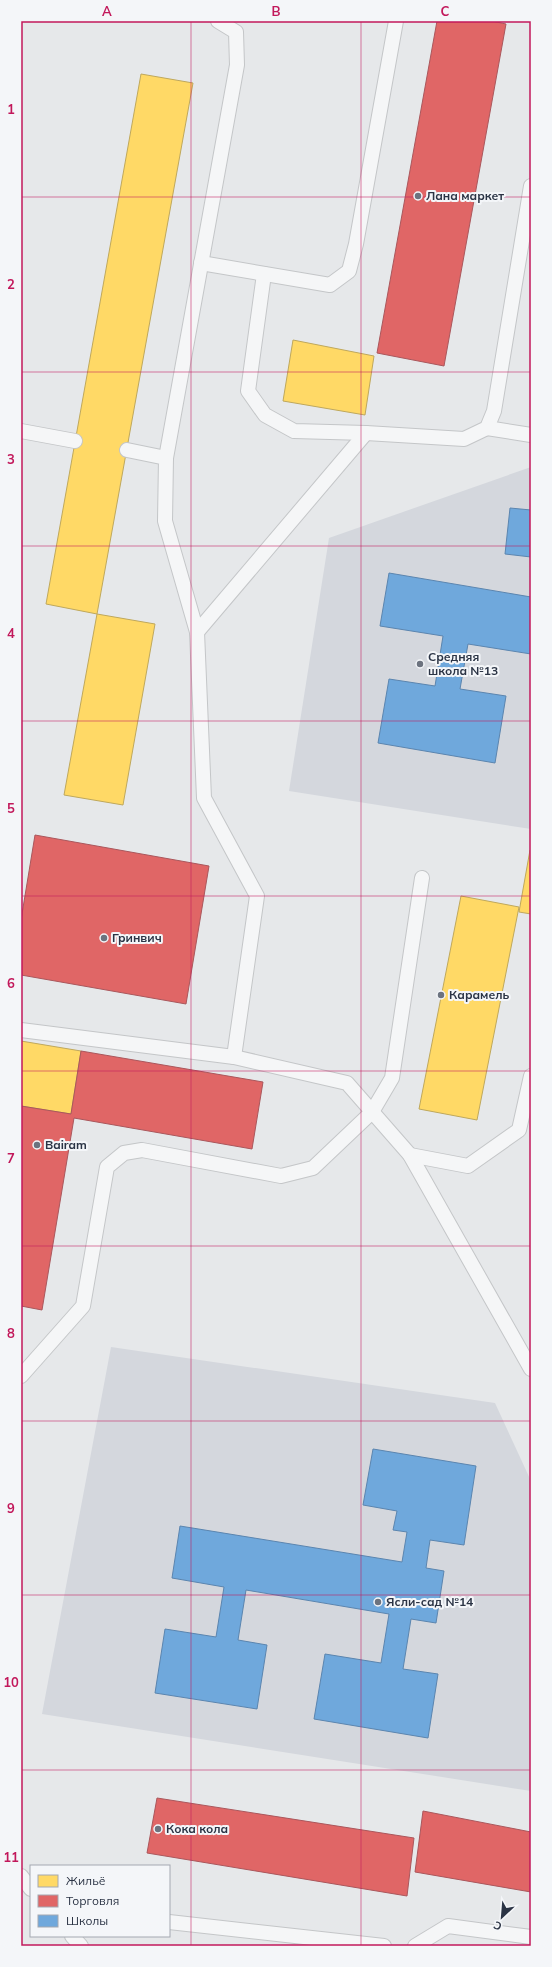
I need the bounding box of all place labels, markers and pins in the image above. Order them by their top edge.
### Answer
place label: Лана маркет [426,188,504,203]
marker: Лана маркет [413,191,423,201]
place label: Средняя школа №13 [428,649,498,678]
marker: Средняя школа №13 [415,659,425,669]
place label: Гринвич [112,930,162,945]
marker: Гринвич [99,933,109,943]
place label: Карамель [449,987,510,1002]
marker: Карамель [436,990,446,1000]
place label: Bairam [45,1137,87,1152]
marker: Bairam [32,1140,42,1150]
place label: Ясли-сад №14 [386,1594,473,1609]
marker: Ясли-сад №14 [373,1597,383,1607]
place label: Кока кола [166,1821,228,1836]
marker: Кока кола [153,1824,163,1834]

